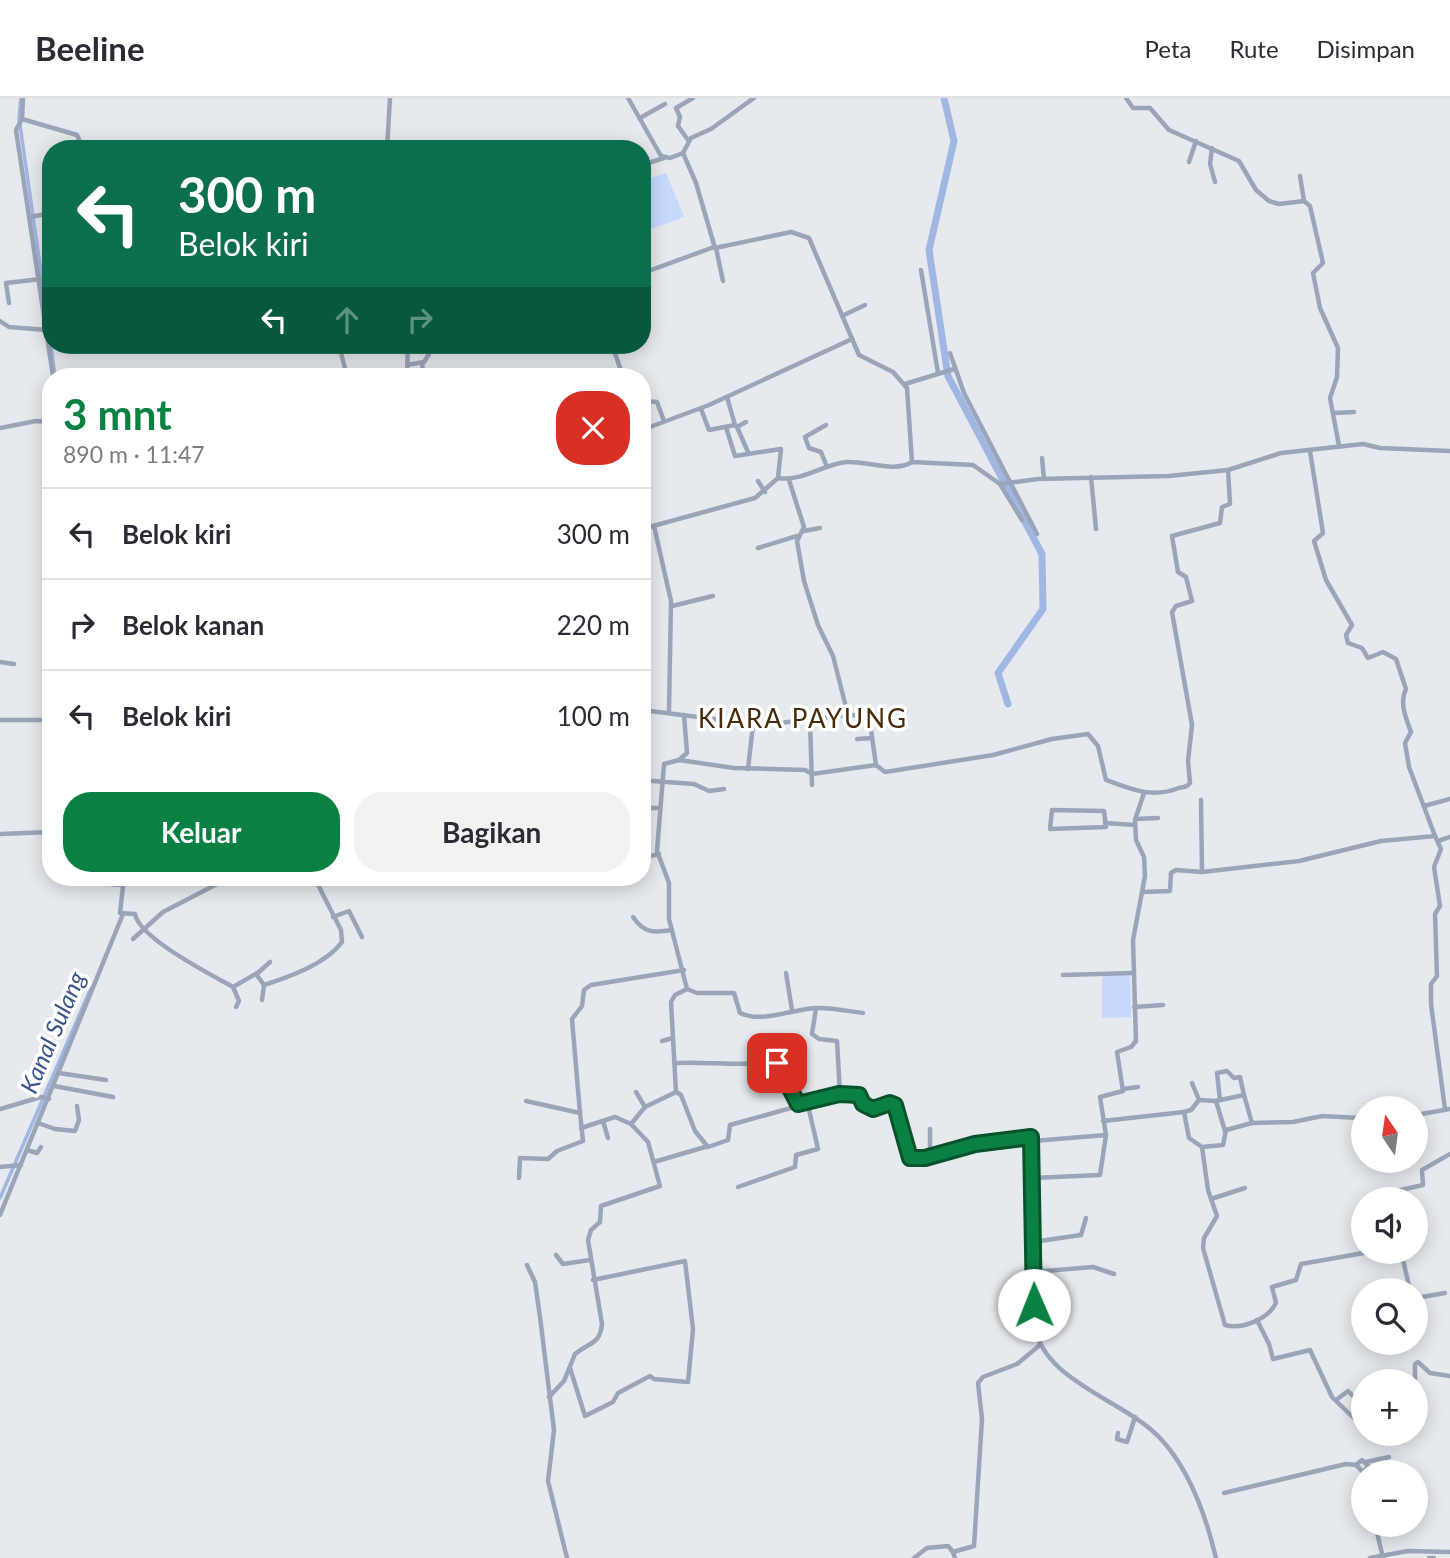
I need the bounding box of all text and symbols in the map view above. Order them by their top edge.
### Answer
text: Beeline [35,28,145,68]
text: Peta [1145,34,1191,63]
text: Rute [1229,34,1279,63]
text: Disimpan [1317,34,1415,63]
text: 300 m [178,165,316,223]
icon: left [63,168,154,259]
text: Belok kiri [178,224,309,263]
icon: left [255,301,293,339]
icon: ahead [328,301,366,339]
icon: right [401,301,439,339]
text: 3 mnt [63,389,172,439]
button: close [556,391,630,465]
text: 890 m · 11:47 [63,440,205,468]
icon: left [63,515,101,553]
text: Belok kiri [122,518,231,550]
text: 300 m [557,518,630,550]
icon: right [63,606,101,644]
text: Belok kanan [122,609,264,641]
text: 220 m [557,609,630,641]
icon: left [63,697,101,735]
text: Belok kiri [122,700,231,732]
text: 100 m [557,700,630,732]
district label: KIARA PAYUNG [698,702,908,734]
button: Keluar [63,792,340,872]
button: Bagikan [354,792,630,872]
water label: Kanal Sulang [13,967,91,1097]
pin [747,1033,807,1093]
icon: arrive [758,1044,796,1082]
north arrow [1351,1096,1428,1172]
map controls [1351,1096,1428,1537]
button: sound [1351,1187,1428,1264]
position arrow [997,1268,1071,1342]
button: search [1351,1278,1428,1355]
button: + [1351,1369,1428,1446]
button: − [1351,1460,1428,1537]

